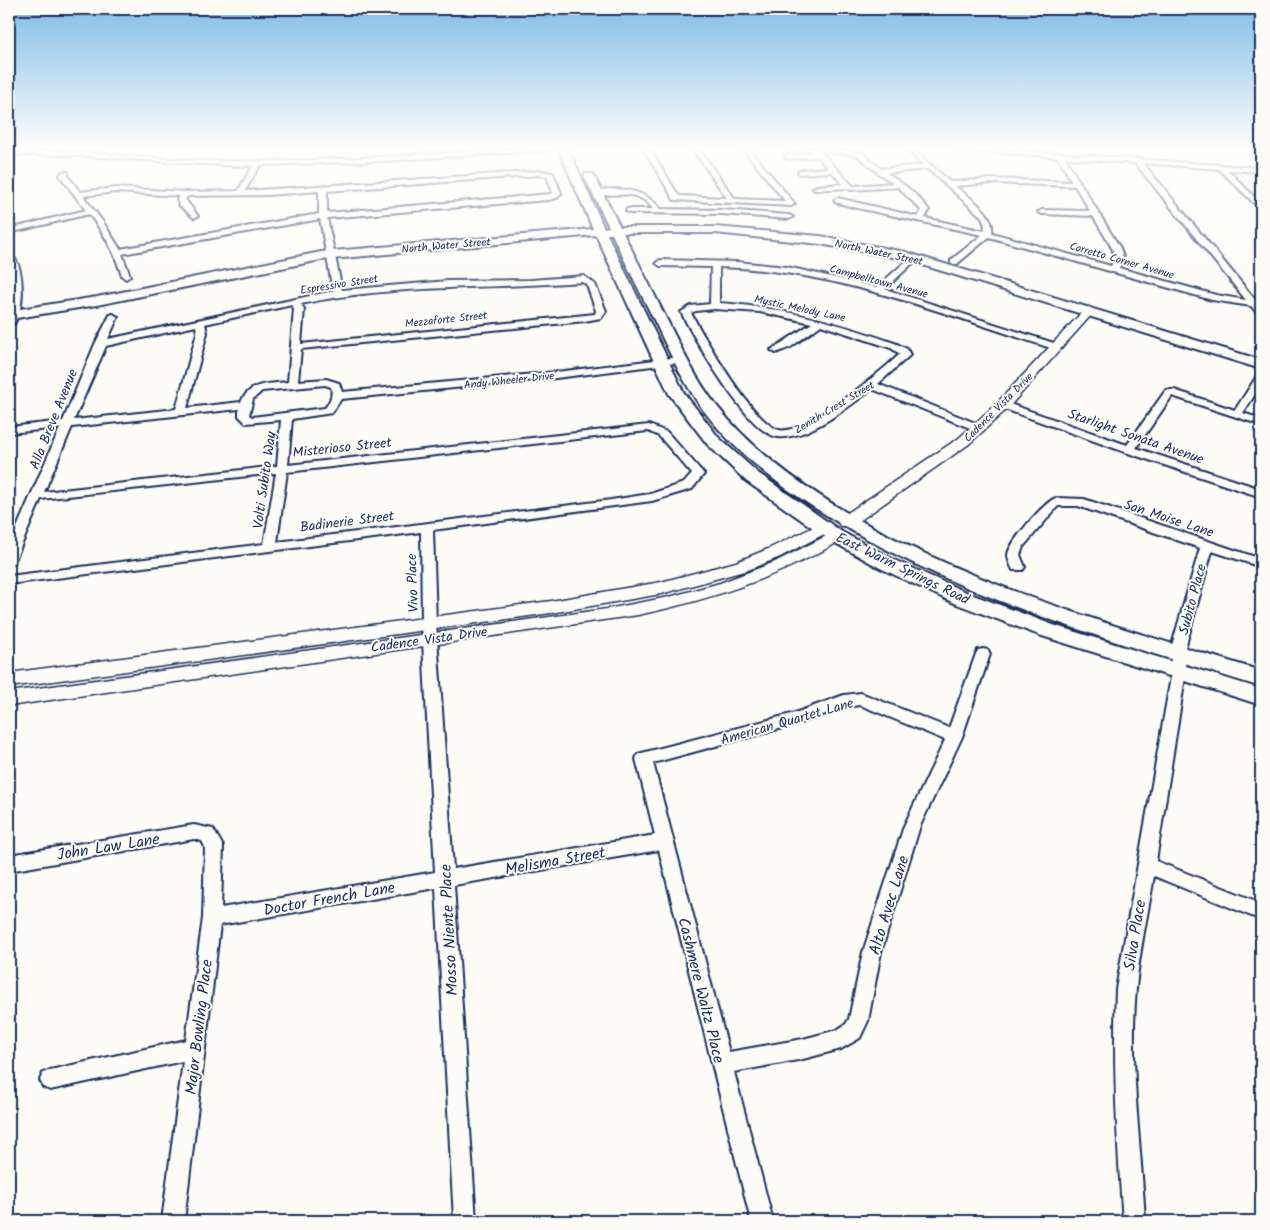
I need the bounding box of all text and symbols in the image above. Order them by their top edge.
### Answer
street label: North Water Street [401,233,492,259]
street label: North Water Street [833,235,925,271]
street label: Corretto Corner Avenue [1067,237,1176,285]
street label: Campbelltown Avenue [828,260,930,304]
street label: Espressivo Street [299,270,380,300]
street label: Mystic Melody Lane [752,291,847,327]
street label: Mezzaforte Street [404,307,489,333]
street label: Alla Breve Avenue [24,365,84,473]
street label: Andy Wheeler Drive [463,367,555,395]
street label: Cadence Vista Drive [960,369,1038,447]
street label: Zenith Crest Street [791,376,879,439]
street label: Starlight Sonata Avenue [1065,403,1207,471]
street label: Volti Subito Way [247,430,283,530]
street label: Misterioso Street [291,432,393,464]
street label: San Moise Lane [1121,494,1217,544]
street label: Badinerie Street [299,505,396,539]
street label: East Warm Springs Road [832,527,974,611]
street label: Vivo Place [401,553,425,613]
street label: Subito Place [1173,561,1213,637]
street label: Cadence Vista Drive [369,621,489,659]
street label: American Quartet Lane [718,692,857,751]
street label: John Law Lane [55,827,161,868]
street label: Melisma Street [503,840,608,883]
street label: Alto Avec Lane [862,853,916,958]
street label: Mosso Niente Place [434,863,465,996]
street label: Doctor French Lane [261,876,397,923]
street label: Silva Place [1118,898,1153,972]
street label: Cashmere Waltz Place [670,915,731,1066]
street label: Major Bowling Place [179,958,220,1096]

